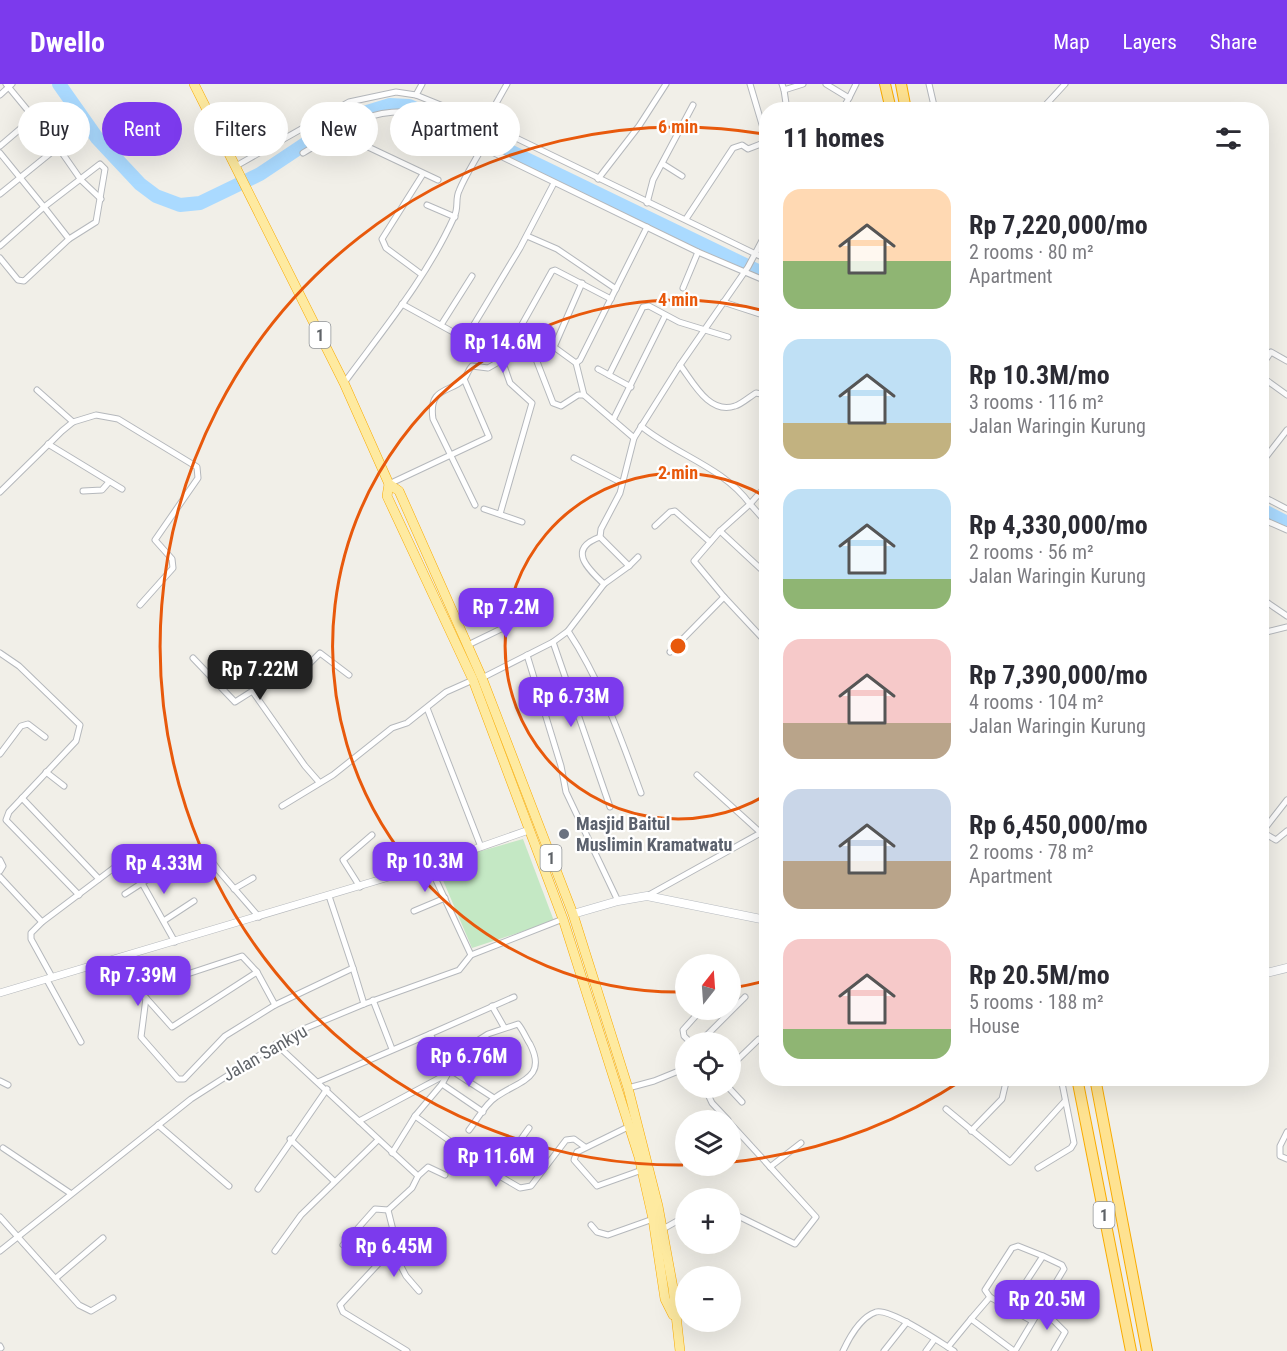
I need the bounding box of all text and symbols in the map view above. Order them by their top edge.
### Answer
text: Dwello [30,26,105,59]
text: Map [1053,30,1090,54]
text: Layers [1123,30,1177,54]
text: Share [1210,30,1257,54]
chip: Buy [18,102,90,156]
chip: Rent [102,102,182,156]
chip: Filters [194,102,288,156]
chip: New [300,102,378,156]
chip: Apartment [390,102,520,156]
text: 6 min [658,116,698,137]
icon: filters [1212,122,1245,155]
text: 11 homes [783,123,885,153]
text: Rp 7,220,000/mo [969,210,1148,240]
icon: home [831,213,903,285]
text: 2 rooms · 80 m² [969,240,1094,264]
text: Apartment [969,264,1053,288]
text: 4 min [658,289,698,310]
road number: 1 [310,322,330,348]
pin: Rp 14.6M [441,323,565,374]
text: Rp 14.6M [465,330,541,354]
text: Rp 10.3M/mo [969,360,1110,390]
icon: home [831,363,903,435]
text: 3 rooms · 116 m² [969,390,1104,414]
text: Jalan Waringin Kurung [969,414,1146,438]
text: 2 min [658,462,698,483]
text: Rp 4,330,000/mo [969,510,1148,540]
icon: home [831,513,903,585]
text: 2 rooms · 56 m² [969,540,1094,564]
text: Jalan Waringin Kurung [969,564,1146,588]
pin: Rp 7.2M [451,588,561,639]
text: Rp 7.2M [473,595,539,619]
centre of rings [668,636,688,656]
pin: Rp 7.22M [198,650,322,701]
text: Rp 7.22M [222,657,298,681]
text: Rp 7,390,000/mo [969,660,1148,690]
icon: home [831,663,903,735]
pin: Rp 6.73M [509,677,633,728]
text: Rp 6.73M [533,684,609,708]
text: 4 rooms · 104 m² [969,690,1104,714]
text: Jalan Waringin Kurung [969,714,1146,738]
text: Rp 6,450,000/mo [969,810,1148,840]
place label: Masjid Baitul Muslimin Kramatwatu [576,813,732,855]
icon: home [831,813,903,885]
marker: Masjid Baitul Muslimin Kramatwatu [557,827,571,841]
text: 2 rooms · 78 m² [969,840,1094,864]
pin: Rp 10.3M [363,842,487,893]
pin: Rp 4.33M [102,844,226,895]
road number: 1 [540,845,562,871]
text: Rp 10.3M [387,849,463,873]
text: Rp 4.33M [126,851,202,875]
text: Apartment [969,864,1053,888]
north arrow [675,954,741,1020]
map controls [675,954,741,1332]
pin: Rp 7.39M [76,956,200,1007]
text: Rp 20.5M/mo [969,960,1110,990]
text: Rp 7.39M [100,963,176,987]
icon: home [831,963,903,1035]
text: 5 rooms · 188 m² [969,990,1104,1014]
text: House [969,1014,1020,1038]
street label: Jalan Sankyu [219,1020,311,1085]
button: locate [675,1032,741,1098]
pin: Rp 6.76M [407,1037,531,1088]
text: Rp 6.76M [431,1044,507,1068]
button: layers [675,1110,741,1176]
pin: Rp 11.6M [434,1137,558,1188]
text: Rp 11.6M [458,1144,534,1168]
button: + [675,1188,741,1254]
road number: 1 [1094,1202,1114,1228]
pin: Rp 6.45M [332,1227,456,1278]
text: Rp 6.45M [356,1234,432,1258]
button: − [675,1266,741,1332]
pin: Rp 20.5M [985,1280,1109,1331]
text: Rp 20.5M [1009,1287,1085,1311]

